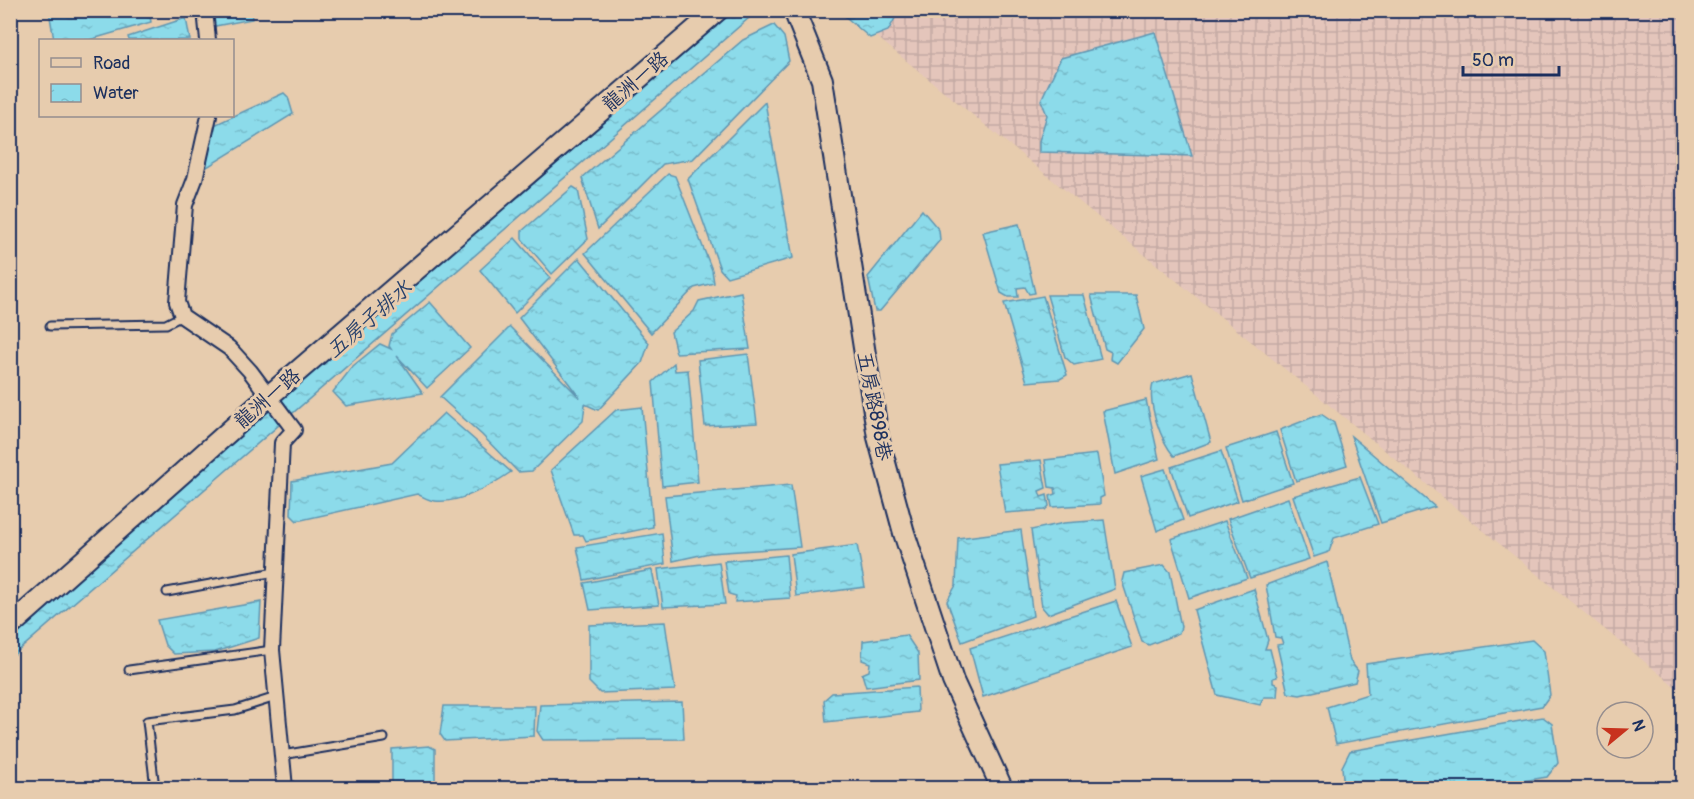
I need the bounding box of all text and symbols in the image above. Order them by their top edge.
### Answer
legend [39,39,234,117]
scale bar [1463,39,1559,77]
street label: 龍洲一路 [597,45,674,117]
text: 50 m [1472,49,1514,72]
text: Road [93,52,130,75]
text: Water [93,82,139,105]
water label: 五房子排水 [321,274,419,364]
street label: 五房路898巷 [852,349,898,464]
street label: 龍洲一路 [229,362,306,434]
north arrow [1595,700,1655,760]
text: N [1627,717,1650,734]

